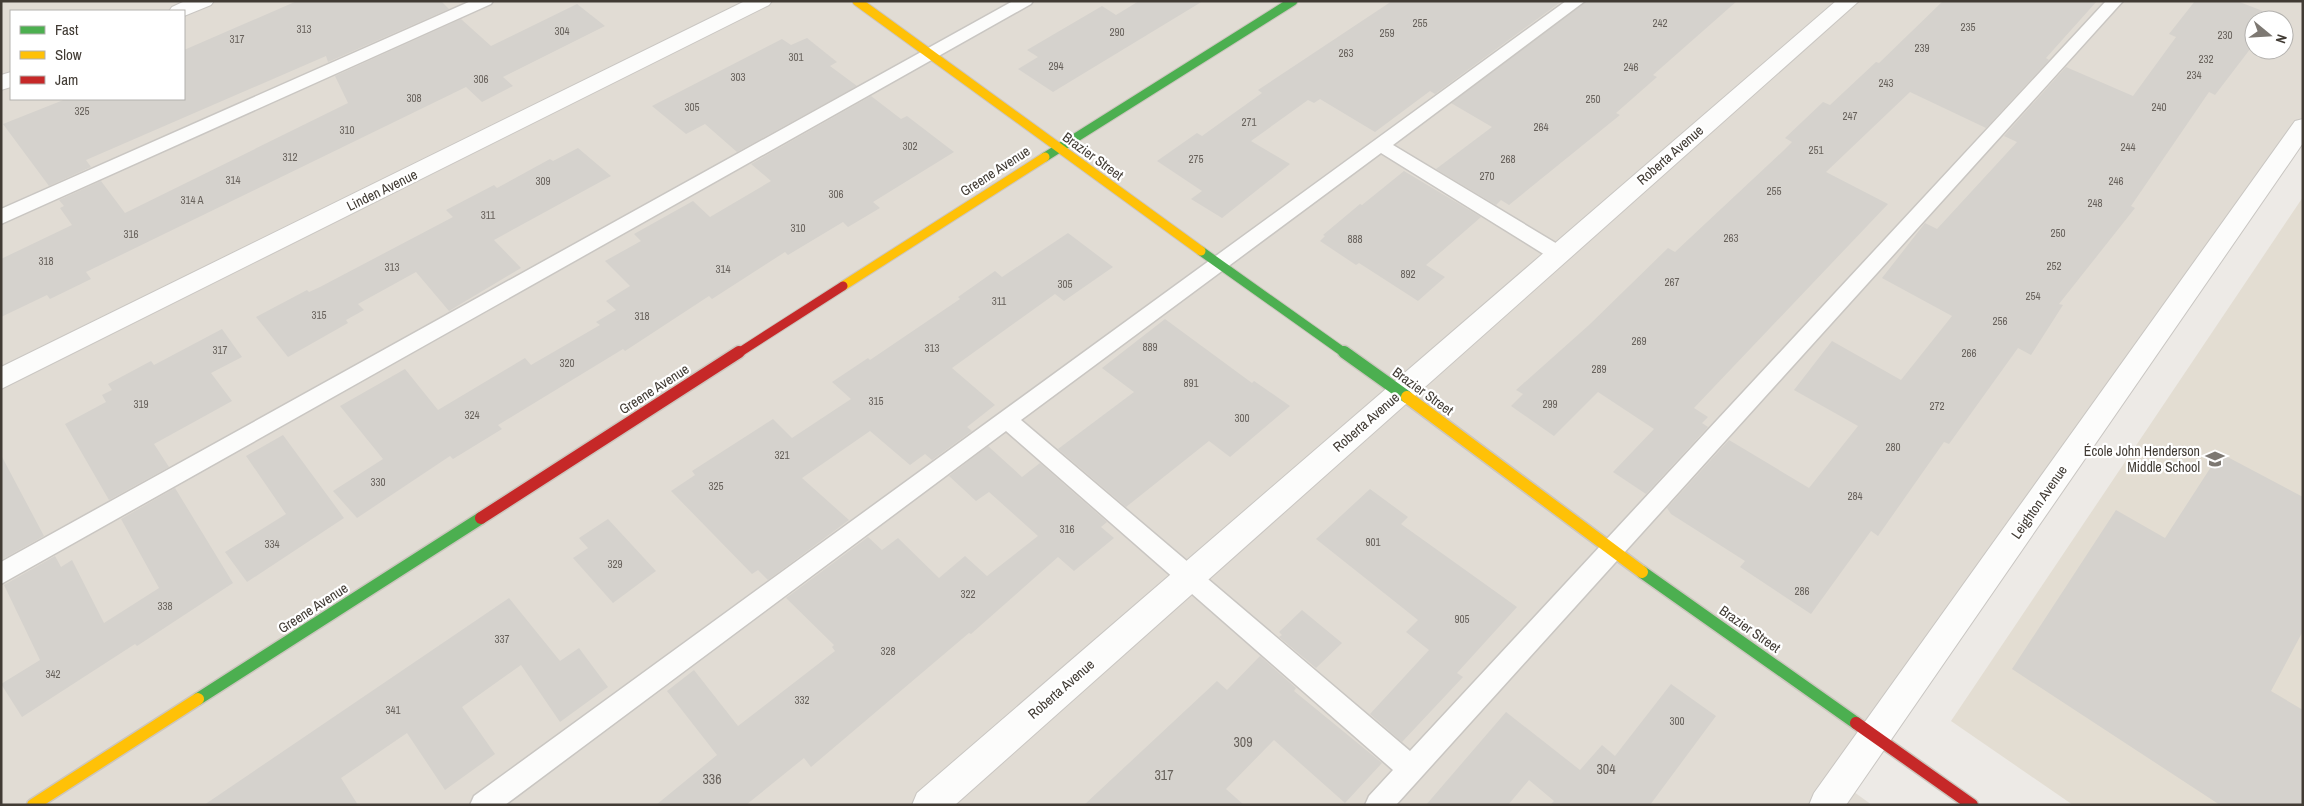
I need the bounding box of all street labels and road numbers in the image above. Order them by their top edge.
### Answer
street label: Roberta Avenue [1633,121,1707,189]
street label: Brazier Street [1059,128,1127,184]
street label: Greene Avenue [957,142,1033,200]
street label: Linden Avenue [344,165,420,215]
street label: Greene Avenue [616,360,692,418]
street label: Brazier Street [1389,363,1457,419]
street label: Roberta Avenue [1329,388,1403,456]
street label: Leighton Avenue [2007,462,2071,542]
street label: Greene Avenue [275,579,351,637]
street label: Brazier Street [1716,601,1784,657]
street label: Roberta Avenue [1024,655,1098,723]

